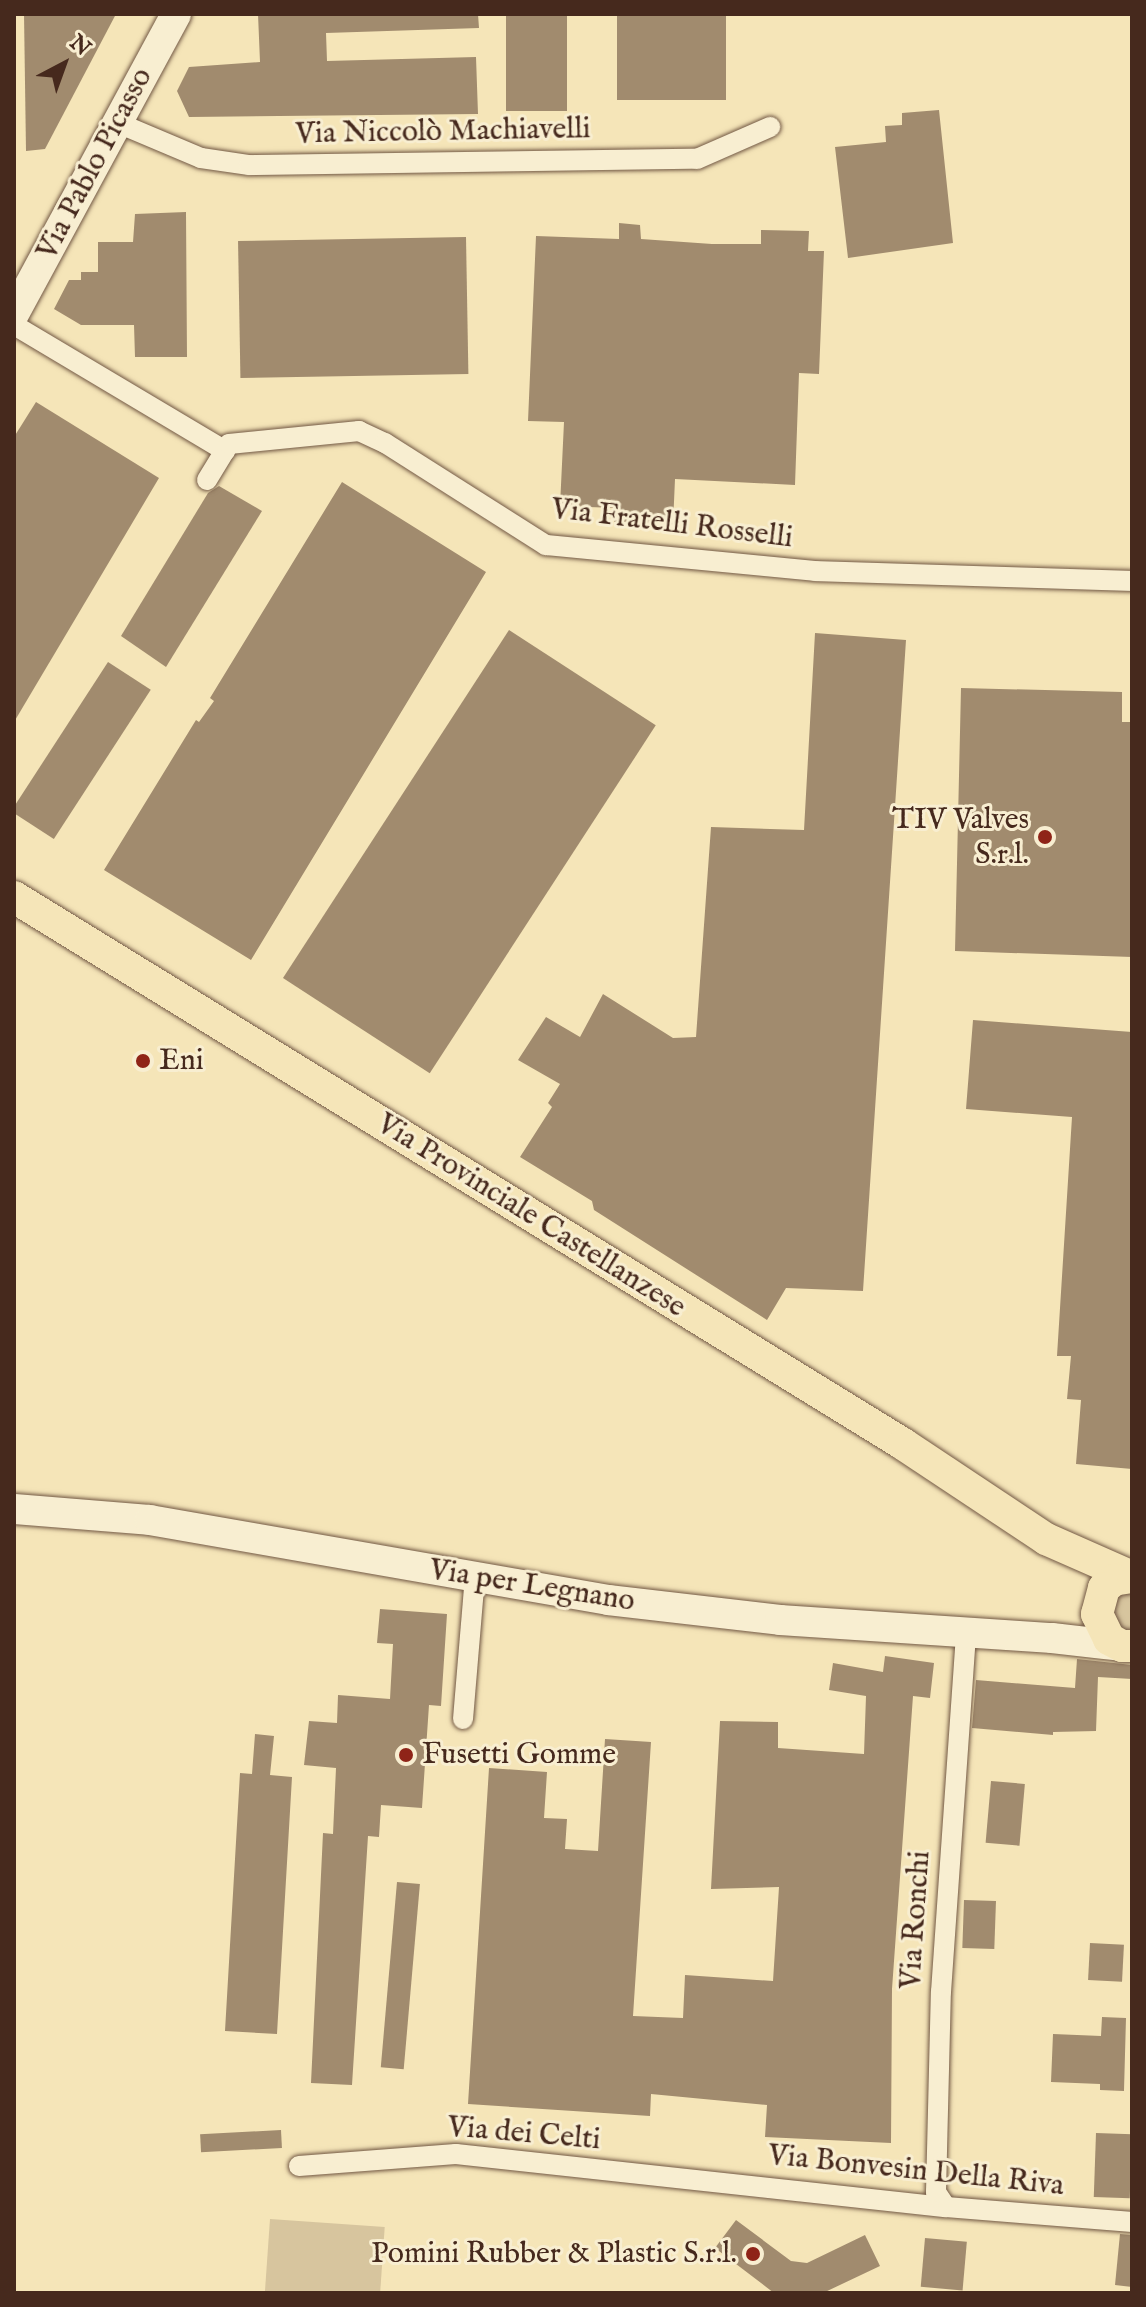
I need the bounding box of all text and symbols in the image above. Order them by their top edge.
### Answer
north arrow [24,24,104,104]
text: N [63,29,96,63]
street label: Via Pablo Picasso [29,62,161,266]
street label: Via Niccolò Machiavelli [295,111,591,153]
street label: Via Fratelli Rosselli [549,491,795,557]
place label: TIV Valves S.r.l. [892,802,1029,872]
marker: TIV Valves S.r.l. [1036,828,1054,846]
place label: Eni [159,1043,204,1079]
marker: Eni [134,1052,152,1070]
street label: Via Provinciale Castellanzese [370,1106,692,1326]
street label: Via per Legnano [427,1552,637,1620]
place label: Fusetti Gomme [422,1737,616,1773]
marker: Fusetti Gomme [397,1746,415,1764]
street label: Via Ronchi [893,1850,939,1990]
street label: Via dei Celti [446,2109,602,2159]
street label: Via Bonvesin Della Riva [766,2138,1066,2204]
place label: Pomini Rubber & Plastic S.r.l. [371,2236,737,2272]
marker: Pomini Rubber & Plastic S.r.l. [744,2245,762,2263]

